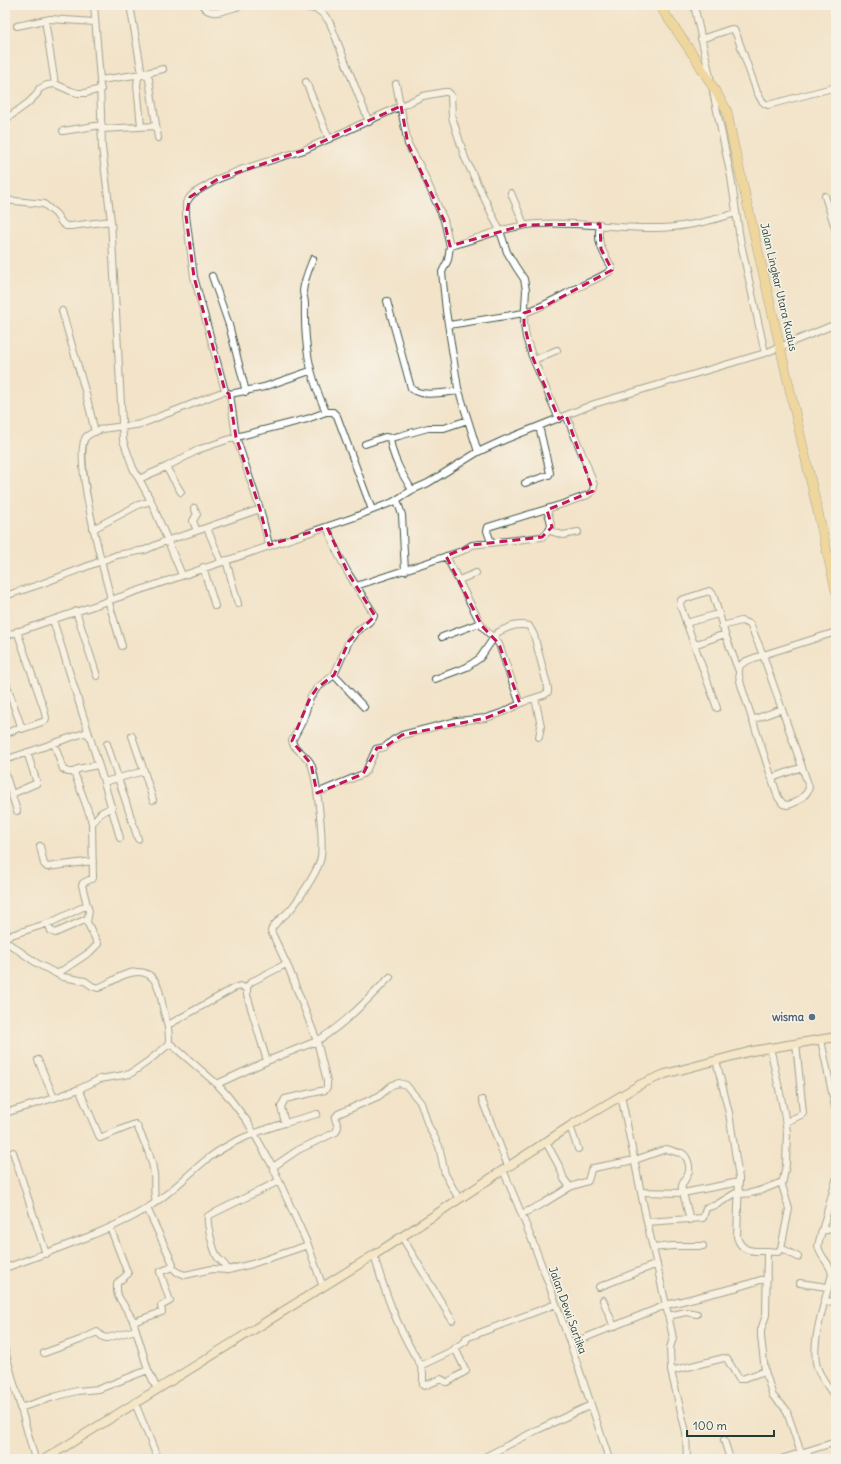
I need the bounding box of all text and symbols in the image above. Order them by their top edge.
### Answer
street label: Jalan Lingkar Utara Kudus [757,222,801,352]
place label: wisma [772,1010,805,1024]
marker: wisma [807,1012,817,1022]
street label: Jalan Dewi Sartika [546,1264,590,1356]
scale bar [687,1412,774,1438]
text: 100 m [693,1418,727,1433]

